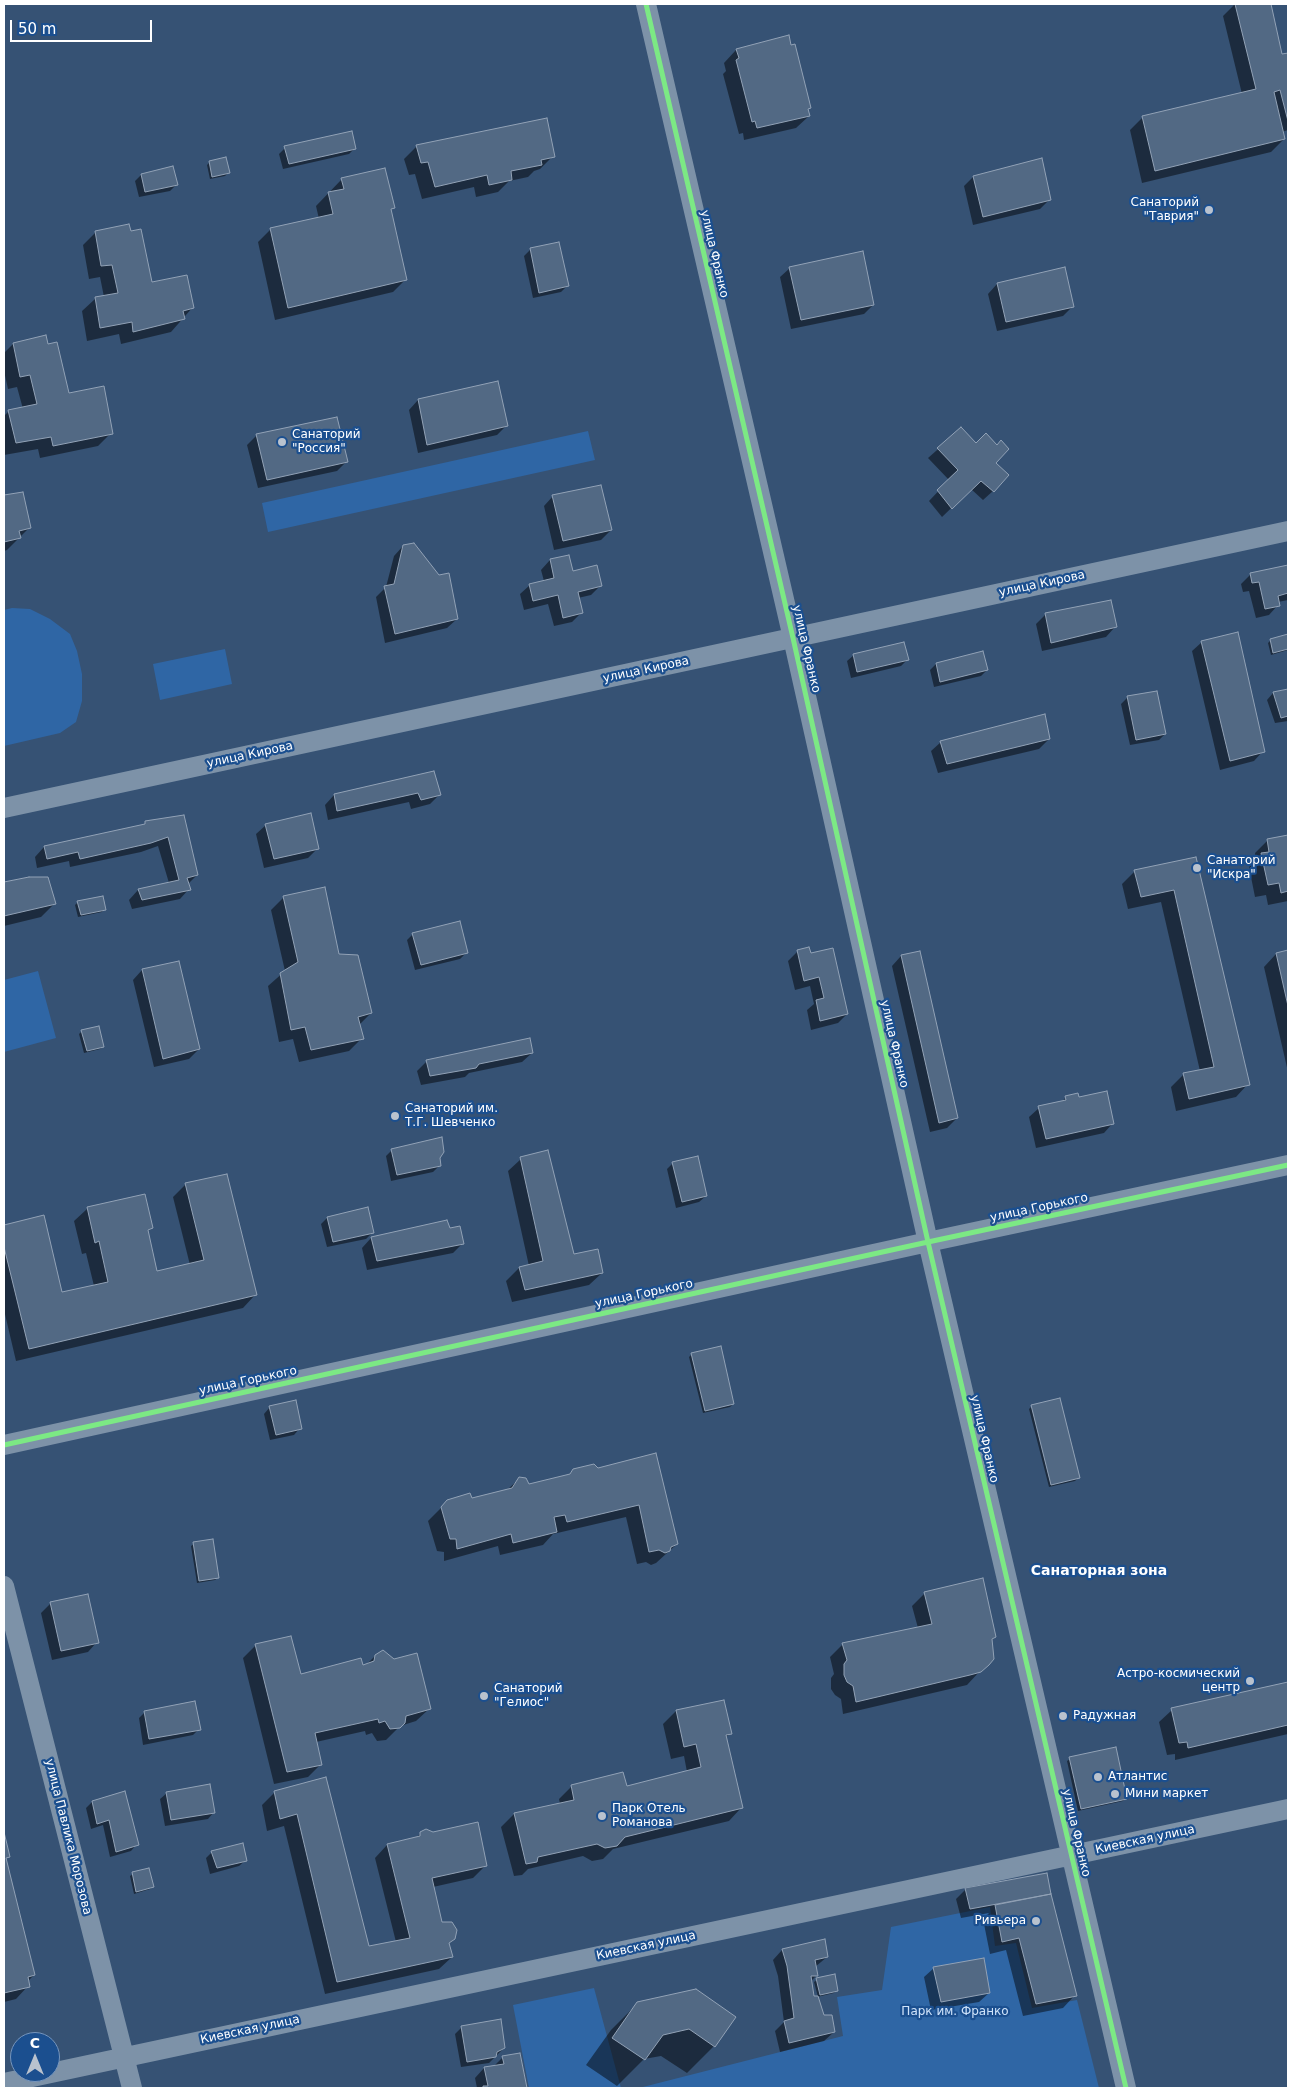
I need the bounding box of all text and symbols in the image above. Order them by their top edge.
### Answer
scale bar [12,10,155,42]
text: 50 m [18,20,56,38]
place label: Санаторий "Таврия" [1131,196,1199,224]
marker: Санаторий "Таврия" [1203,204,1215,216]
street label: улица Франко [697,209,731,299]
place label: Санаторий "Россия" [292,428,360,456]
marker: Санаторий "Россия" [276,436,288,448]
street label: улица Кирова [998,568,1086,600]
street label: улица Франко [789,604,823,694]
street label: улица Кирова [602,654,690,686]
street label: улица Кирова [206,739,294,771]
place label: Санаторий "Искра" [1207,854,1275,882]
marker: Санаторий "Искра" [1191,862,1203,874]
street label: улица Франко [877,999,911,1089]
place label: Санаторий им. Т.Г. Шевченко [405,1102,498,1130]
marker: Санаторий им. Т.Г. Шевченко [389,1110,401,1122]
street label: улица Горького [989,1191,1089,1225]
street label: улица Горького [594,1277,694,1311]
street label: улица Горького [198,1364,298,1398]
street label: улица Франко [967,1394,1001,1484]
district label: Санаторная зона [1031,1563,1167,1579]
place label: Астро-космический центр [1117,1667,1240,1695]
marker: Астро-космический центр [1244,1675,1256,1687]
place label: Санаторий "Гелиос" [494,1682,562,1710]
marker: Санаторий "Гелиос" [478,1690,490,1702]
place label: Радужная [1073,1709,1136,1723]
marker: Радужная [1057,1710,1069,1722]
street label: улица Павлика Морозова [42,1758,94,1916]
place label: Атлантис [1108,1770,1167,1784]
marker: Атлантис [1092,1771,1104,1783]
place label: Мини маркет [1125,1787,1208,1801]
street label: улица Франко [1059,1788,1093,1878]
marker: Мини маркет [1109,1788,1121,1800]
place label: Парк Отель Романова [612,1802,686,1830]
marker: Парк Отель Романова [596,1810,608,1822]
street label: Киевская улица [1094,1822,1196,1858]
place label: Ривьера [974,1914,1026,1928]
marker: Ривьера [1030,1915,1042,1927]
street label: Киевская улица [595,1928,697,1964]
park label: Парк им. Франко [901,2005,1009,2019]
street label: Киевская улица [199,2012,301,2048]
north arrow [10,2032,60,2082]
text: С [30,2035,40,2051]

